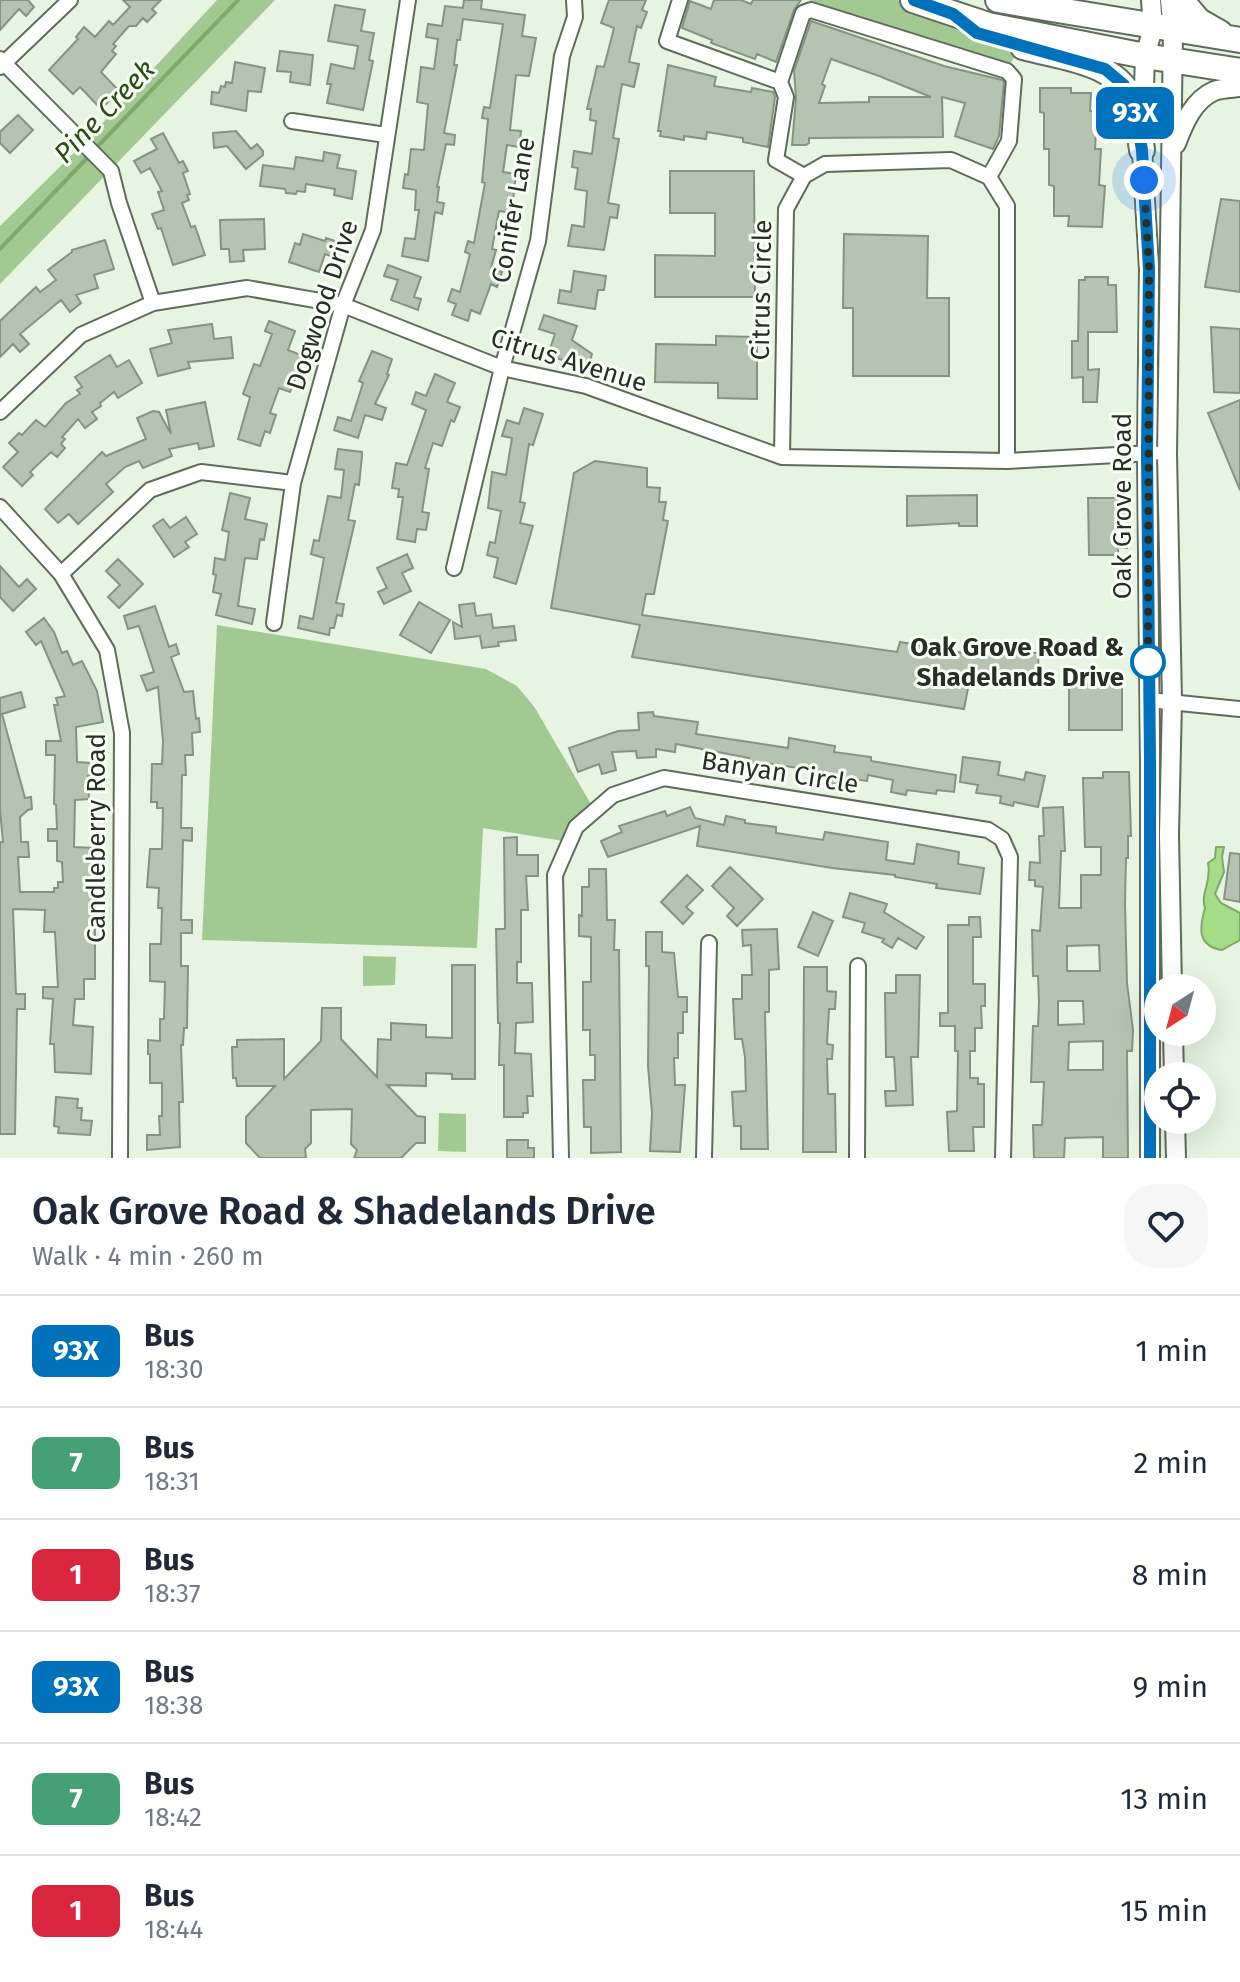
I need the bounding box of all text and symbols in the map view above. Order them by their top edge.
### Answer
water label: Pine Creek [47,53,162,170]
line badge: 93X [1089,87,1181,139]
text: 93X [1112,96,1158,129]
street label: Conifer Lane [485,135,542,285]
your location [1124,160,1164,200]
street label: Dogwood Drive [280,216,365,395]
street label: Citrus Circle [745,219,778,361]
street label: Citrus Avenue [487,322,651,399]
street label: Oak Grove Road [1107,413,1138,599]
place label: Oak Grove Road & Shadelands Drive [910,632,1124,693]
marker: Oak Grove Road & Shadelands Drive [1131,645,1165,679]
street label: Candleberry Road [81,733,112,943]
street label: Banyan Circle [699,745,861,800]
north arrow [1144,974,1216,1046]
map controls [1144,974,1216,1134]
button: locate [1144,1062,1216,1134]
button: heart [1124,1184,1208,1268]
text: Oak Grove Road & Shadelands Drive [32,1188,656,1234]
text: Walk · 4 min · 260 m [32,1241,264,1272]
text: Bus [144,1318,194,1354]
text: 1 min [1135,1333,1208,1369]
text: 93X [53,1334,99,1367]
text: 18:30 [144,1354,204,1385]
text: Bus [144,1430,194,1466]
text: 2 min [1133,1445,1208,1481]
text: 7 [69,1446,83,1479]
text: 18:31 [144,1466,200,1497]
text: Bus [144,1542,194,1578]
text: 8 min [1132,1557,1208,1593]
text: 1 [70,1558,83,1591]
text: 18:37 [144,1578,200,1609]
text: Bus [144,1654,194,1690]
text: 9 min [1133,1669,1208,1705]
text: 93X [53,1670,99,1703]
text: 18:38 [144,1690,203,1721]
text: Bus [144,1766,194,1802]
text: 13 min [1120,1781,1208,1817]
text: 7 [69,1782,83,1815]
text: 18:42 [144,1802,202,1833]
text: Bus [144,1878,194,1914]
text: 15 min [1120,1893,1208,1929]
text: 1 [70,1894,83,1927]
text: 18:44 [144,1914,203,1945]

